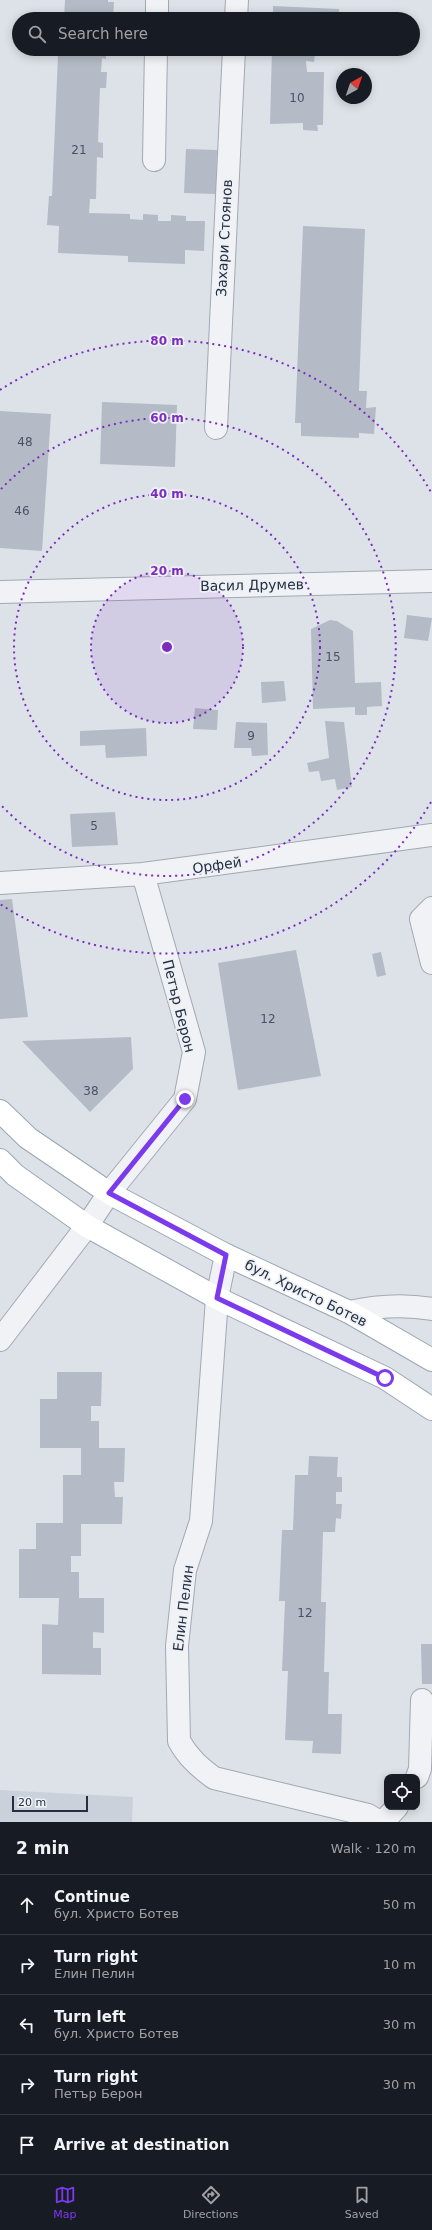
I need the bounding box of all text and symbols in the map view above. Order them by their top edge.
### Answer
search box [12,12,420,56]
icon: search [26,23,48,45]
text: Search here [58,25,148,43]
north arrow [336,68,372,104]
house number: 10 [289,91,305,105]
house number: 21 [71,143,87,157]
street label: Захари Стоянов [213,179,235,297]
text: 80 m [150,334,184,348]
text: 60 m [150,411,184,425]
house number: 48 [17,435,33,449]
text: 40 m [150,487,184,501]
house number: 46 [14,504,30,518]
text: 20 m [150,564,184,578]
street label: Васил Друмев [200,576,304,594]
centre of rings [160,640,174,654]
house number: 15 [325,650,341,664]
house number: 9 [247,729,255,743]
house number: 5 [90,819,98,833]
street label: Орфей [191,854,243,876]
street label: Петър Берон [160,958,198,1054]
house number: 12 [260,1012,276,1026]
house number: 38 [83,1084,99,1098]
route end [176,1090,194,1108]
street label: бул. Христо Ботев [242,1256,370,1330]
route start [376,1369,394,1387]
street label: Елин Пелин [170,1564,196,1652]
house number: 12 [297,1606,313,1620]
map controls [384,1774,420,1810]
button: locate [384,1774,420,1810]
scale bar [12,1794,88,1813]
text: 20 m [18,1796,46,1809]
text: 2 min [16,1838,69,1858]
text: Walk · 120 m [331,1841,416,1856]
text: Continue [54,1888,130,1906]
icon: ahead [16,1894,38,1916]
text: 50 m [383,1897,416,1912]
text: бул. Христо Ботев [54,1906,179,1921]
text: Turn right [54,1948,138,1966]
icon: right [16,1954,38,1976]
text: 10 m [383,1957,416,1972]
text: Елин Пелин [54,1966,135,1981]
text: Turn left [54,2008,126,2026]
icon: left [16,2014,38,2036]
text: 30 m [383,2017,416,2032]
text: бул. Христо Ботев [54,2026,179,2041]
text: Turn right [54,2068,138,2086]
icon: right [16,2074,38,2096]
text: 30 m [383,2077,416,2092]
text: Петър Берон [54,2086,143,2101]
icon: arrive [16,2134,38,2156]
text: Arrive at destination [54,2136,229,2154]
tab: Map [53,2184,76,2221]
tab: Directions [183,2184,238,2221]
tab: Saved [345,2184,379,2221]

